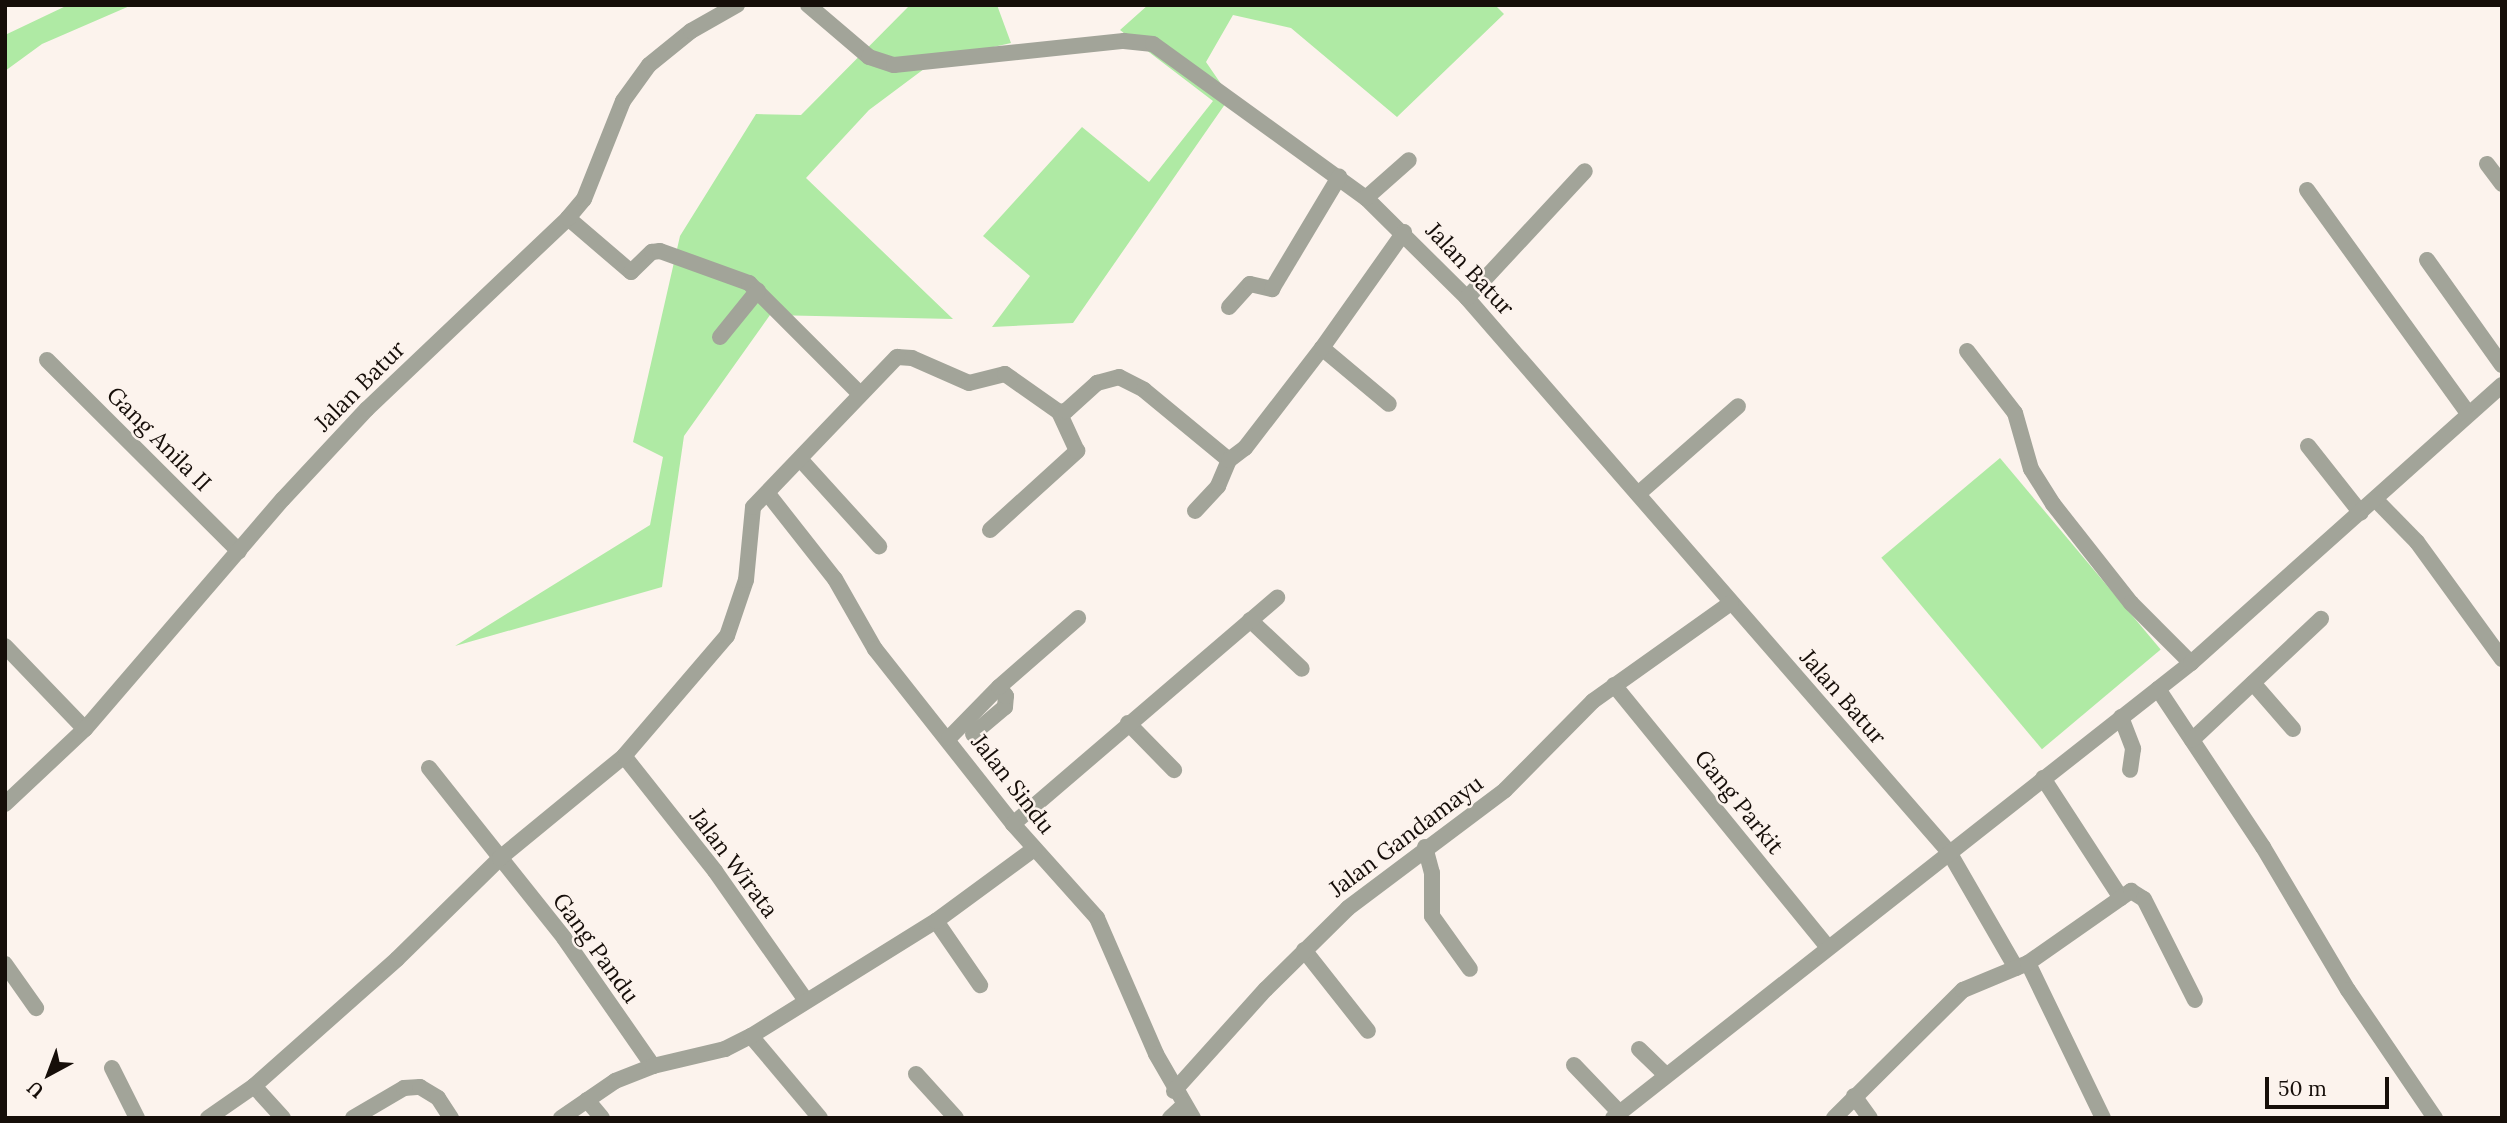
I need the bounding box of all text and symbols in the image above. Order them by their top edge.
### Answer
street label: Jalan Batur [1420,217,1520,321]
street label: Jalan Batur [309,335,411,437]
street label: Gang Anila II [101,381,217,497]
street label: Jalan Batur [1794,644,1892,750]
street label: Jalan Sindu [965,729,1061,839]
street label: Gang Parkit [1689,744,1789,860]
street label: Jalan Gandamayu [1324,769,1488,903]
street label: Jalan Wirata [684,803,784,923]
street label: Gang Pandu [547,888,645,1008]
north arrow [14,1039,84,1109]
scale bar [2269,1064,2393,1108]
text: 50 m [2278,1075,2327,1102]
text: U [22,1076,49,1104]

